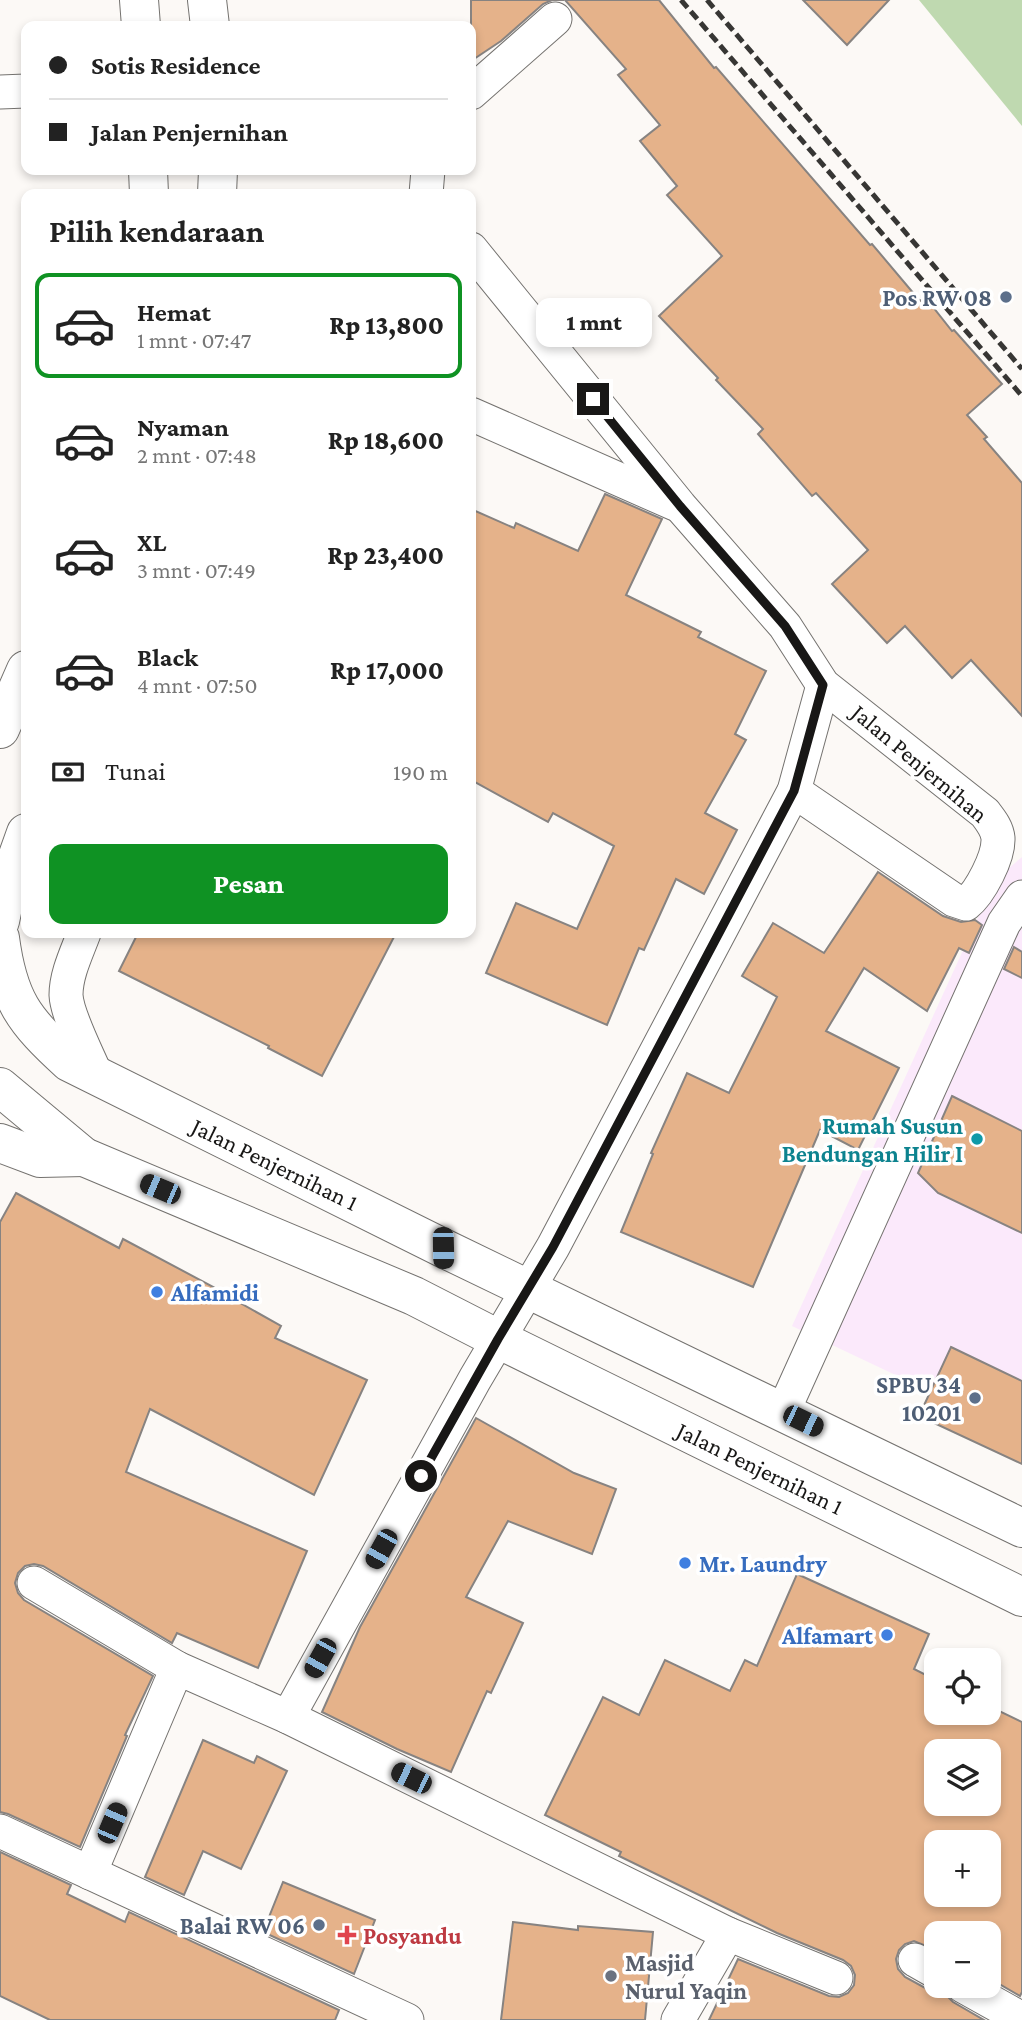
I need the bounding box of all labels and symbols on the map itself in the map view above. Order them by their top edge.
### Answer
place label: Pos RW 08 [882,284,992,311]
marker: Pos RW 08 [998,289,1014,305]
callout: 1 mnt [535,298,651,346]
route end [577,383,609,415]
street label: Jalan Penjernihan [845,697,994,828]
street label: Jalan Penjernihan 1 [186,1111,363,1216]
place label: Rumah Susun Bendungan Hilir I [782,1112,963,1167]
marker: Rumah Susun Bendungan Hilir I [969,1131,985,1147]
car [137,1171,184,1207]
car [433,1227,454,1269]
place label: Alfamidi [170,1279,259,1306]
marker: Alfamidi [149,1284,165,1300]
place label: SPBU 34 10201 [876,1371,961,1426]
marker: SPBU 34 10201 [967,1390,983,1406]
car [780,1402,827,1440]
street label: Jalan Penjernihan 1 [671,1415,848,1520]
route start [405,1460,437,1492]
car [362,1526,401,1572]
place label: Mr. Laundry [699,1550,827,1577]
marker: Mr. Laundry [677,1555,693,1571]
place label: Alfamart [781,1622,873,1649]
marker: Alfamart [879,1627,895,1643]
car [301,1635,340,1681]
car [388,1759,435,1797]
car [95,1800,130,1846]
place label: Balai RW 06 [180,1912,305,1939]
marker: Balai RW 06 [311,1917,327,1933]
place label: Posyandu [363,1922,462,1949]
marker: Posyandu [337,1925,357,1945]
place label: Masjid Nurul Yaqin [625,1949,747,2004]
marker: Masjid Nurul Yaqin [603,1968,619,1984]

